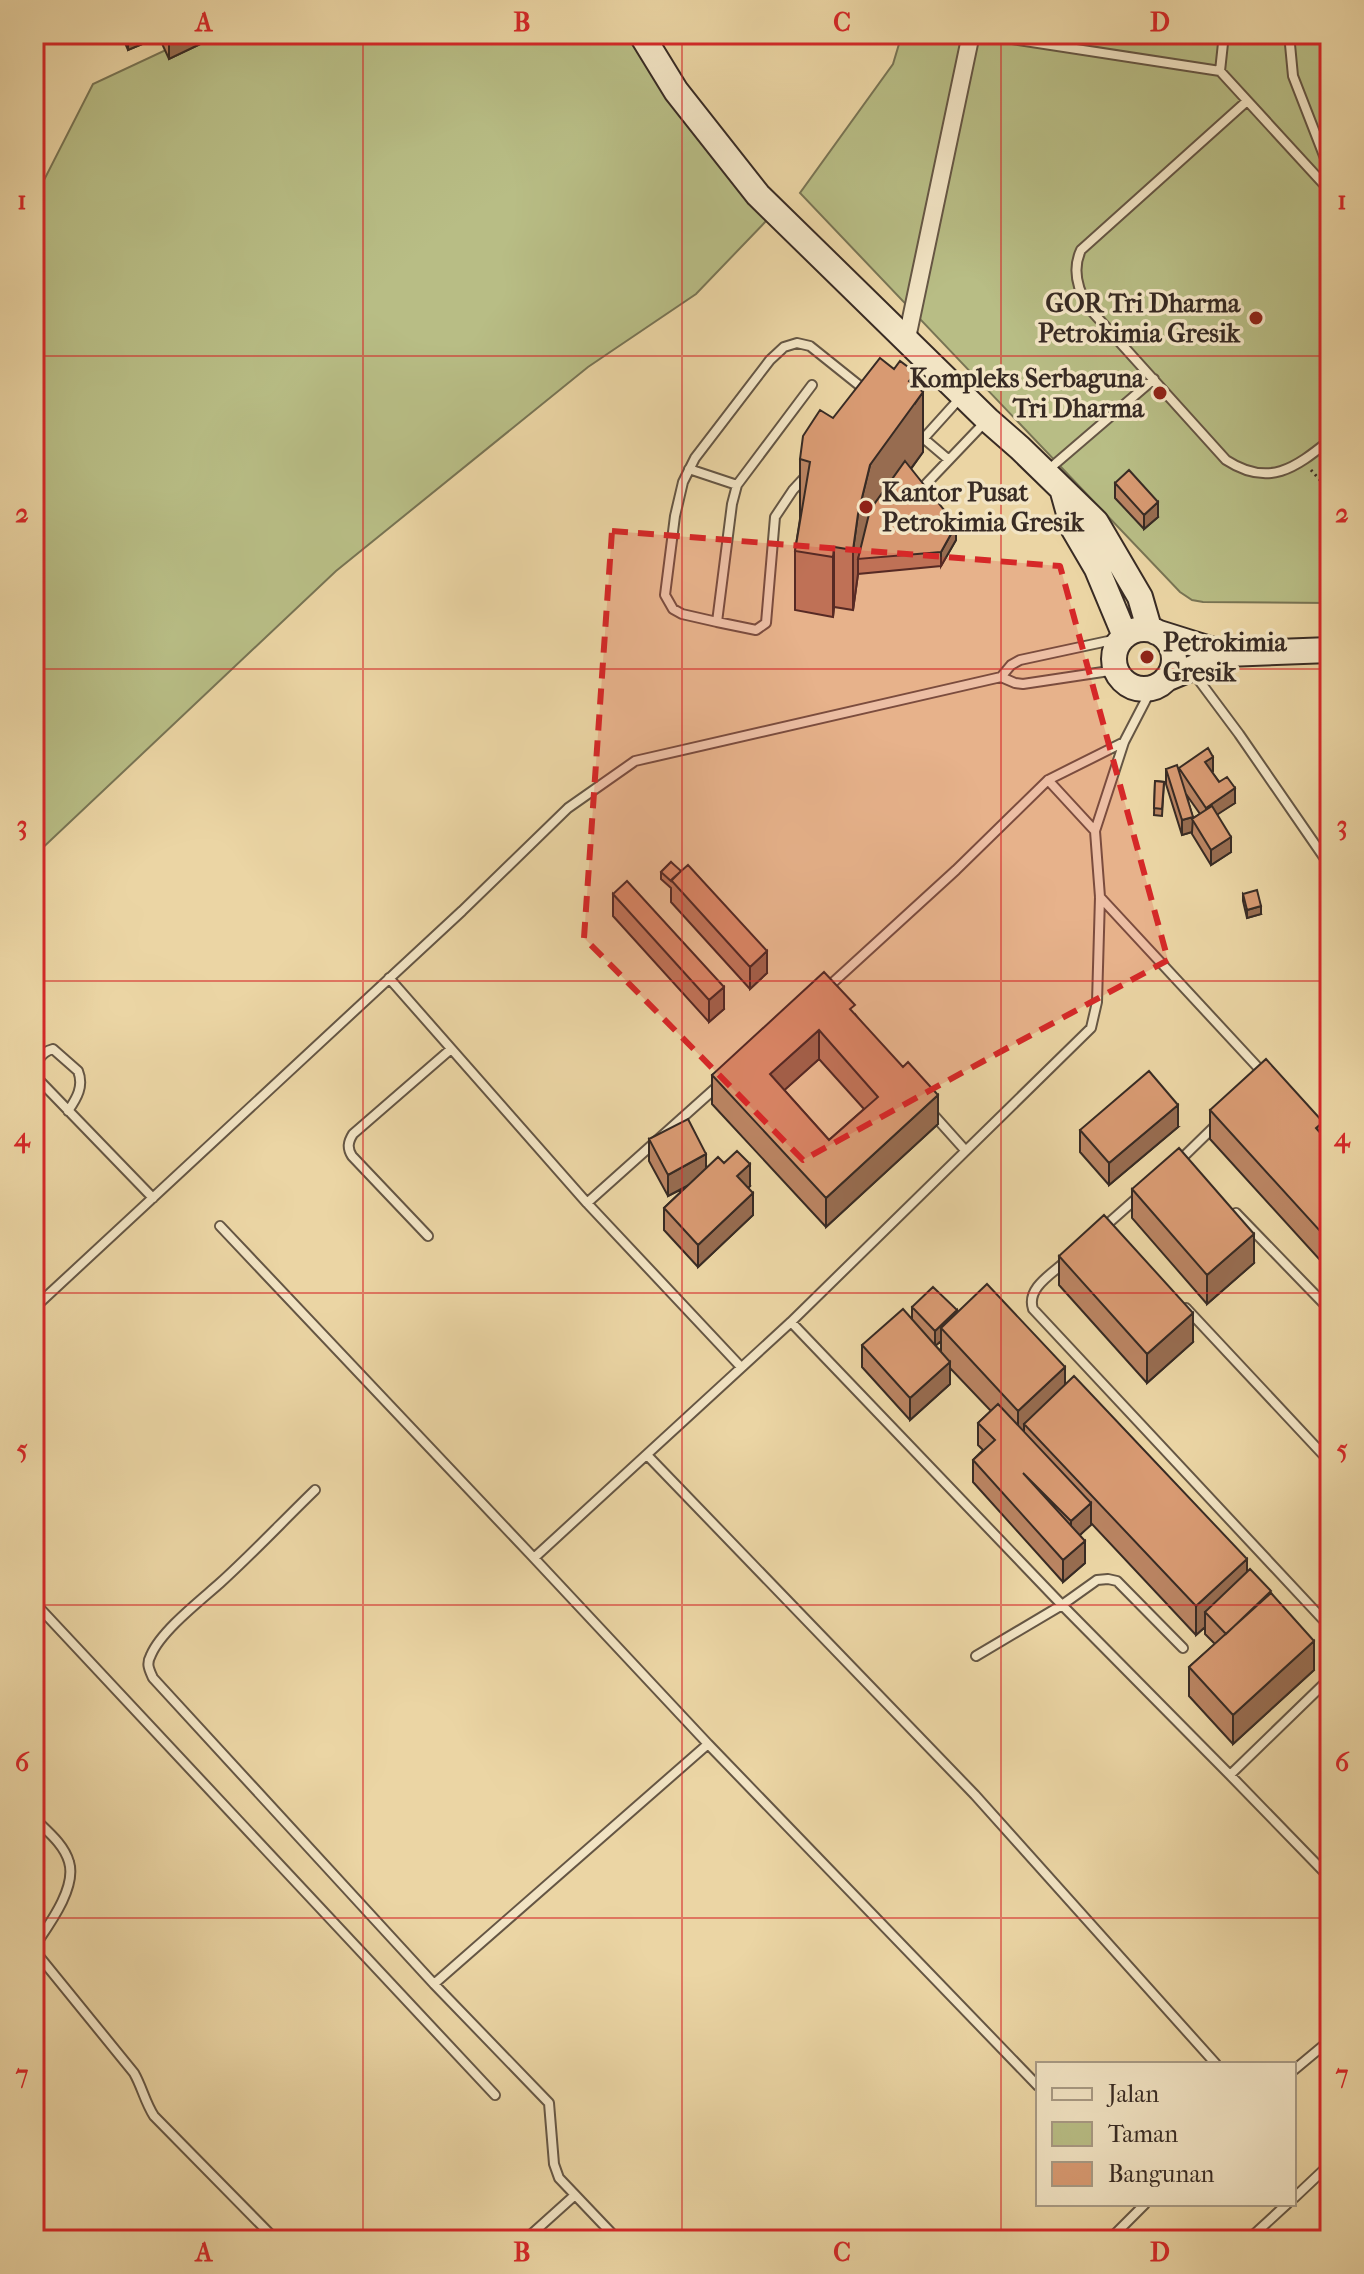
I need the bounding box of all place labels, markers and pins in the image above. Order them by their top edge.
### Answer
place label: GOR Tri Dharma Petrokimia Gresik [1038,288,1242,349]
marker: GOR Tri Dharma Petrokimia Gresik [1247,309,1265,327]
place label: Kompleks Serbaguna Tri Dharma [910,363,1145,424]
marker: Kompleks Serbaguna Tri Dharma [1151,384,1169,402]
place label: Kantor Pusat Petrokimia Gresik [882,477,1086,538]
marker: Kantor Pusat Petrokimia Gresik [857,498,875,516]
place label: Petrokimia Gresik [1163,627,1288,688]
marker: Petrokimia Gresik [1138,648,1156,666]

